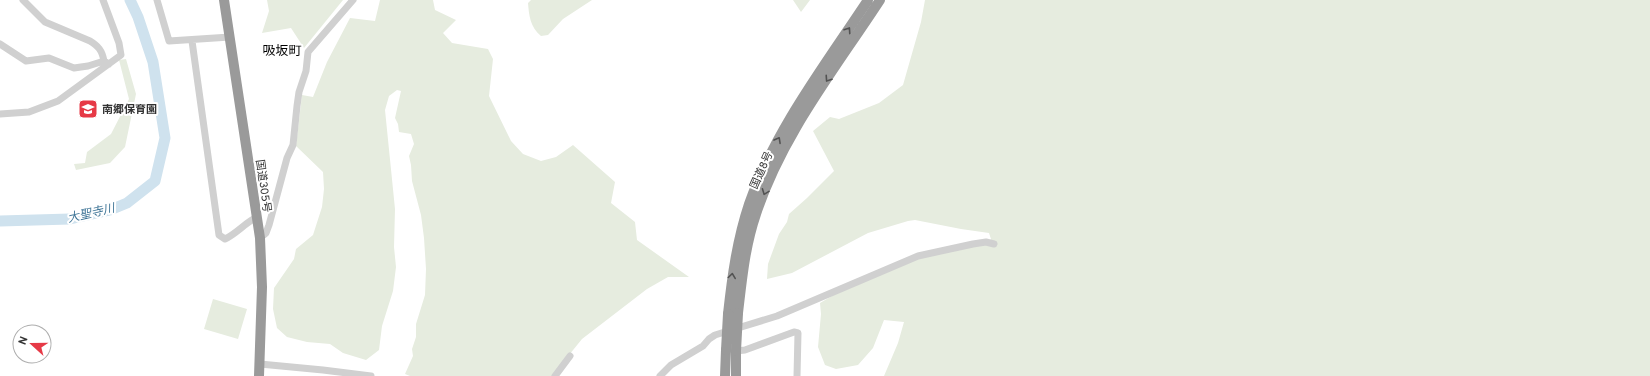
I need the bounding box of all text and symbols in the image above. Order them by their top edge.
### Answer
one-way arrow [843,27,851,34]
district label: 吸坂町 [262,44,302,60]
one-way arrow [825,75,833,82]
school or university icon: 南郷保育園 [77,98,99,120]
place label: 南郷保育園 [102,103,157,117]
one-way arrow [774,137,781,144]
street label: 国道8号 [747,149,776,191]
street label: 国道305号 [252,159,274,214]
one-way arrow [761,189,769,196]
water label: 大聖寺川 [66,200,118,227]
one-way arrow [728,273,737,279]
north arrow [12,324,52,364]
text: N [16,335,32,347]

